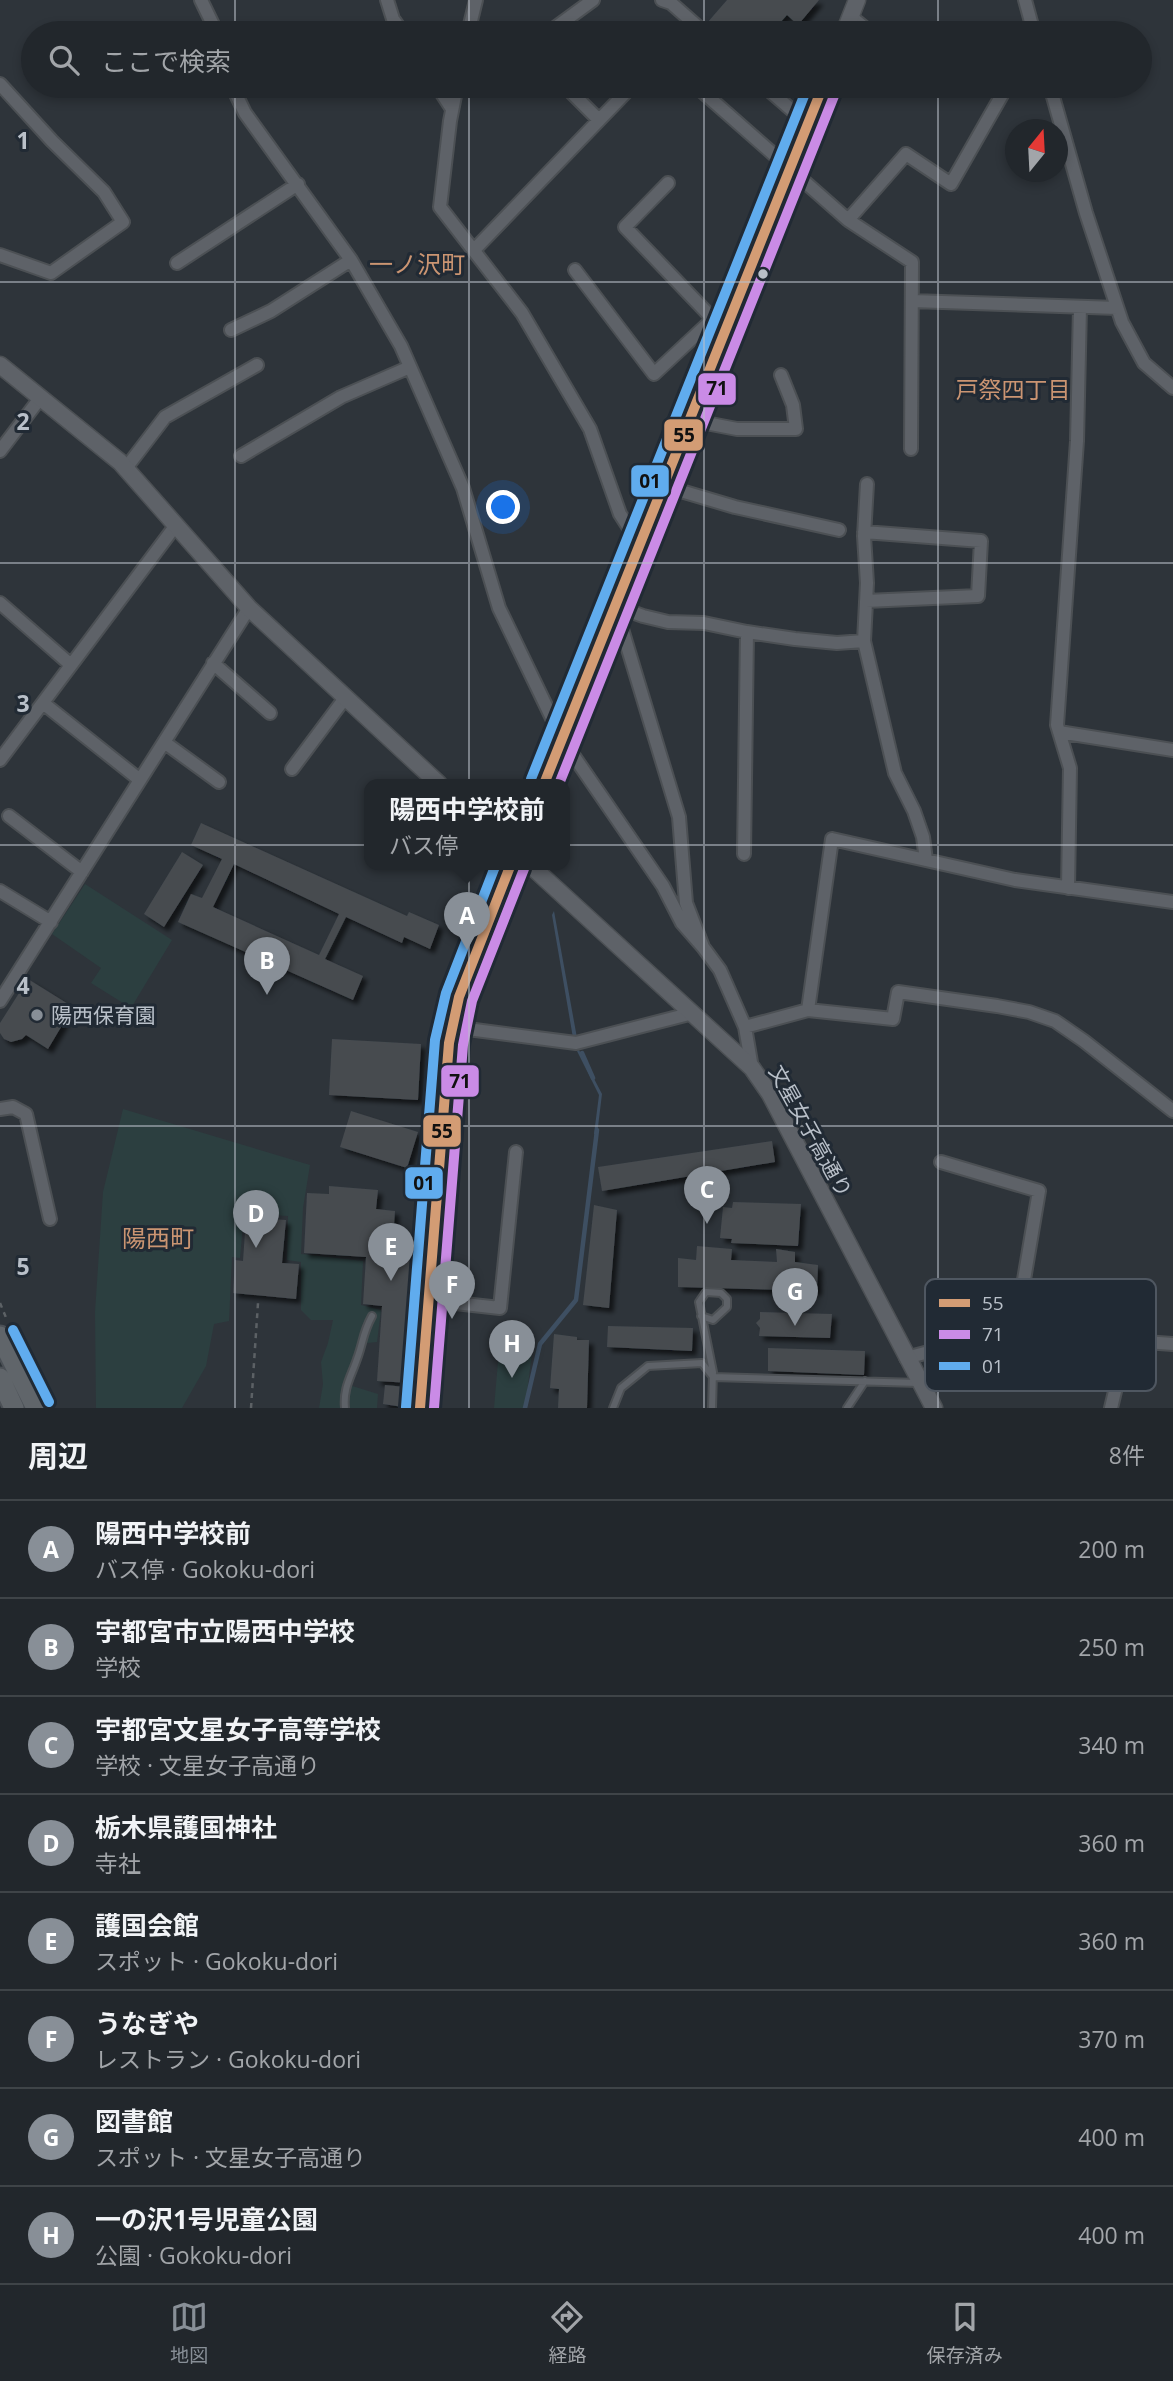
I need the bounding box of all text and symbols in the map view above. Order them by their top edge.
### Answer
search box [21,21,1152,98]
icon: search [45,41,83,79]
text: ここで検索 [101,43,231,79]
north arrow [1005,119,1068,182]
text: 1 [16,124,30,156]
district label: 一ノ沢町 [369,247,465,280]
unlabelled marker [756,267,770,281]
line badge: 71 [697,372,737,406]
district label: 戸祭四丁目 [956,373,1071,405]
text: 71 [706,375,728,401]
text: 2 [16,405,30,437]
line badge: 55 [663,418,704,452]
text: 55 [673,422,695,448]
line badge: 01 [630,464,670,498]
text: 01 [639,468,661,494]
your location [486,490,520,524]
text: 3 [16,687,30,719]
popup [364,779,570,870]
text: 陽西中学校前 [389,791,545,827]
text: バス停 [389,829,458,861]
pin: A [444,892,490,950]
pin: B [244,937,290,995]
text: 4 [16,969,30,1001]
place label: 陽西保育園 [51,1001,156,1029]
marker: 陽西保育園 [29,1007,45,1023]
street label: 文星女子高通り [763,1060,859,1202]
line badge: 71 [440,1064,480,1098]
text: 71 [449,1068,471,1094]
line badge: 55 [422,1114,462,1148]
text: 55 [431,1118,453,1144]
line badge: 01 [404,1166,444,1200]
pin: C [684,1166,730,1224]
text: 01 [413,1170,435,1196]
pin: D [233,1190,279,1248]
district label: 陽西町 [122,1221,194,1254]
pin: E [368,1223,414,1281]
text: 5 [16,1250,30,1282]
pin: F [429,1261,475,1319]
pin: G [772,1268,818,1326]
legend [925,1279,1156,1391]
text: 55 [982,1290,1004,1316]
pin: H [489,1320,535,1378]
text: 71 [982,1321,1004,1347]
text: 01 [982,1353,1004,1379]
text: 周辺 [28,1435,88,1476]
text: 8件 [1109,1439,1145,1471]
text: 陽西中学校前 [95,1515,251,1551]
text: A [43,1533,59,1565]
text: 200 m [1078,1533,1145,1565]
text: バス停 · Gokoku-dori [95,1553,315,1585]
text: 宇都宮市立陽西中学校 [95,1613,355,1649]
text: B [43,1631,59,1663]
text: 250 m [1078,1631,1145,1663]
text: 学校 [95,1651,141,1683]
text: 宇都宮文星女子高等学校 [95,1711,381,1747]
text: C [44,1729,58,1761]
text: 340 m [1078,1729,1145,1761]
text: 学校 · 文星女子高通り [95,1749,320,1781]
text: 栃木県護国神社 [95,1809,277,1845]
text: D [42,1827,60,1859]
text: 360 m [1078,1827,1145,1859]
text: 寺社 [95,1847,141,1879]
text: 護国会館 [95,1907,199,1943]
text: E [45,1925,57,1957]
text: 360 m [1078,1925,1145,1957]
text: スポット · Gokoku-dori [95,1945,338,1977]
text: うなぎや [95,2005,199,2041]
text: F [45,2023,57,2055]
text: 370 m [1078,2023,1145,2055]
text: レストラン · Gokoku-dori [95,2043,361,2075]
text: 図書館 [95,2103,173,2139]
text: G [43,2121,59,2153]
text: 400 m [1078,2121,1145,2153]
text: スポット · 文星女子高通り [95,2141,366,2173]
text: 一の沢1号児童公園 [95,2201,318,2237]
text: H [42,2219,60,2251]
text: 400 m [1078,2219,1145,2251]
text: 公園 · Gokoku-dori [95,2239,292,2271]
tab: 地図 [170,2298,208,2368]
tab: 経路 [548,2298,587,2368]
tab: 保存済み [927,2298,1003,2368]

